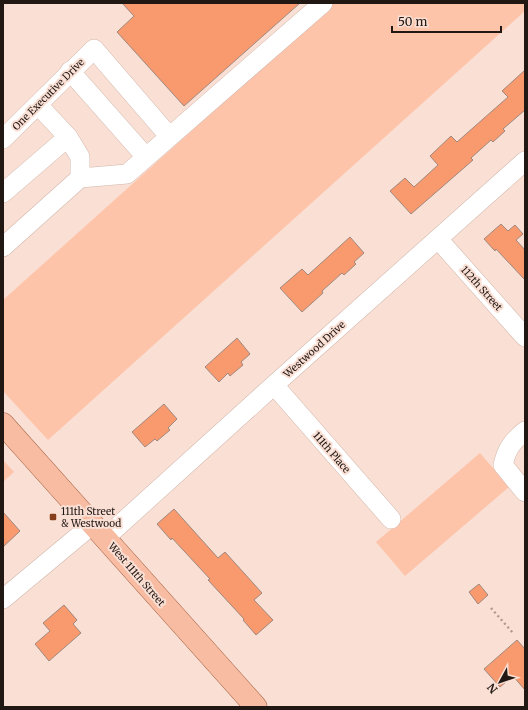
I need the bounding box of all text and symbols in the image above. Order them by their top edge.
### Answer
scale bar [392,8,501,34]
text: 50 m [398,14,427,29]
street label: One Executive Drive [10,56,87,133]
street label: 112th Street [458,263,505,314]
street label: Westwood Drive [280,318,348,381]
street label: 111th Place [310,429,353,476]
place label: 111th Street & Westwood [61,505,121,530]
marker: 111th Street & Westwood [48,512,58,522]
street label: West 111th Street [105,539,168,609]
north arrow [480,662,520,702]
text: N [484,680,500,696]

